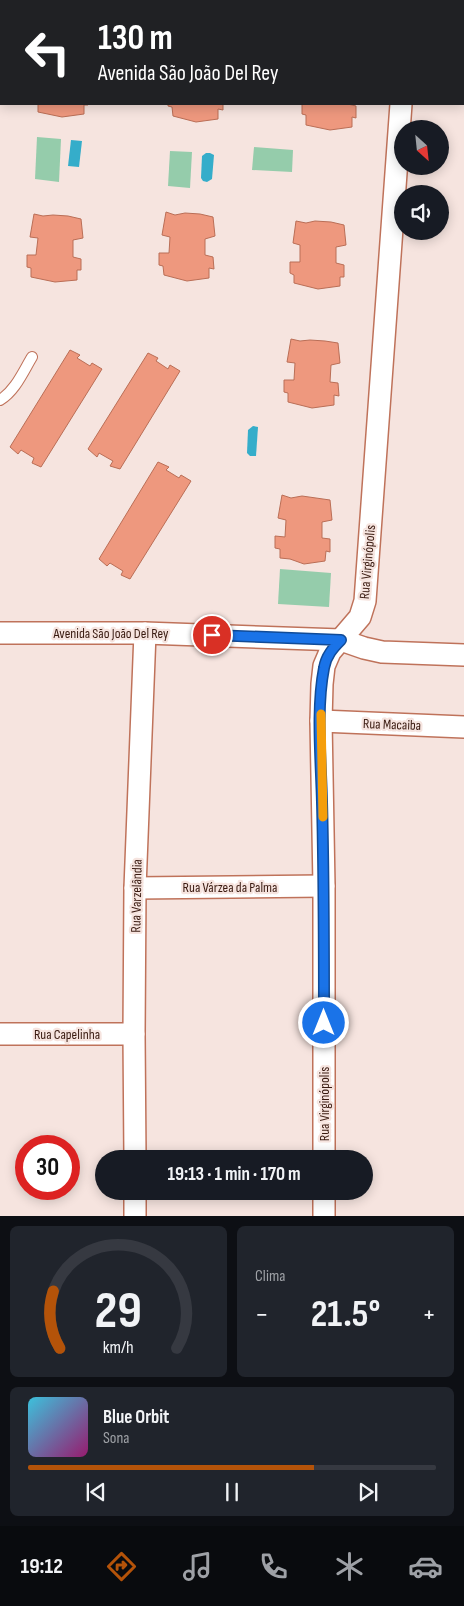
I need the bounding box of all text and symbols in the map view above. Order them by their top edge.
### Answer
text: 130 m [98,17,173,60]
icon: left [15,20,80,85]
text: Avenida São João Del Rey [98,60,279,87]
north arrow [394,120,449,175]
map controls [394,120,449,240]
button: sound [394,185,449,240]
street label: Rua Virginópolis [356,524,379,600]
pin [191,614,233,656]
icon: arrive [198,621,226,649]
street label: Avenida São João Del Rey [53,625,169,642]
street label: Rua Macaiba [363,715,421,734]
street label: Rua Varzelândia [127,859,146,933]
street label: Rua Várzea da Palma [183,879,277,896]
position arrow [297,996,349,1048]
street label: Rua Capelinha [34,1026,100,1043]
street label: Rua Virginópolis [316,1067,333,1141]
speed limit sign: 30 [15,1135,80,1200]
text: 19:13 · 1 min · 170 m [167,1163,301,1186]
text: Clima [255,1267,285,1286]
text: 29 [95,1280,142,1343]
text: 21.5° [311,1292,380,1337]
text: − [255,1298,269,1331]
text: + [422,1298,436,1331]
text: km/h [103,1337,134,1358]
text: Blue Orbit [103,1406,169,1429]
text: Sona [103,1429,130,1448]
icon: previous [82,1478,110,1506]
icon: pause [218,1478,246,1506]
icon: next [354,1478,382,1506]
icon: directions [104,1549,139,1584]
icon: music [180,1549,215,1584]
icon: phone [256,1549,291,1584]
icon: climate [332,1549,367,1584]
icon: car [408,1549,443,1584]
text: 19:12 [21,1553,63,1580]

